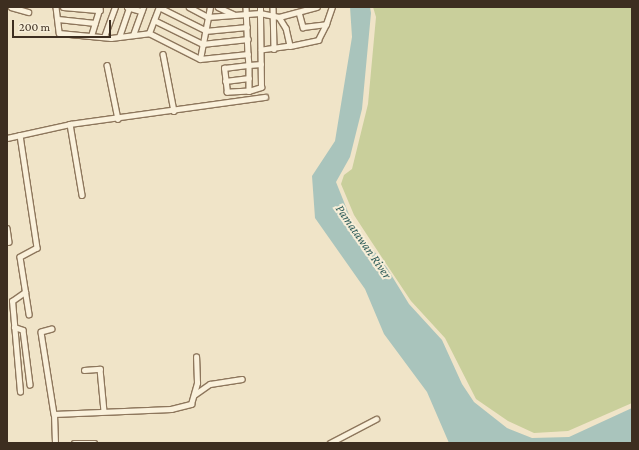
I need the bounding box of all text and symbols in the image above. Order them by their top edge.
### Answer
scale bar [14,12,113,38]
text: 200 m [19,20,50,34]
water label: Pamatawan River [332,202,394,282]

